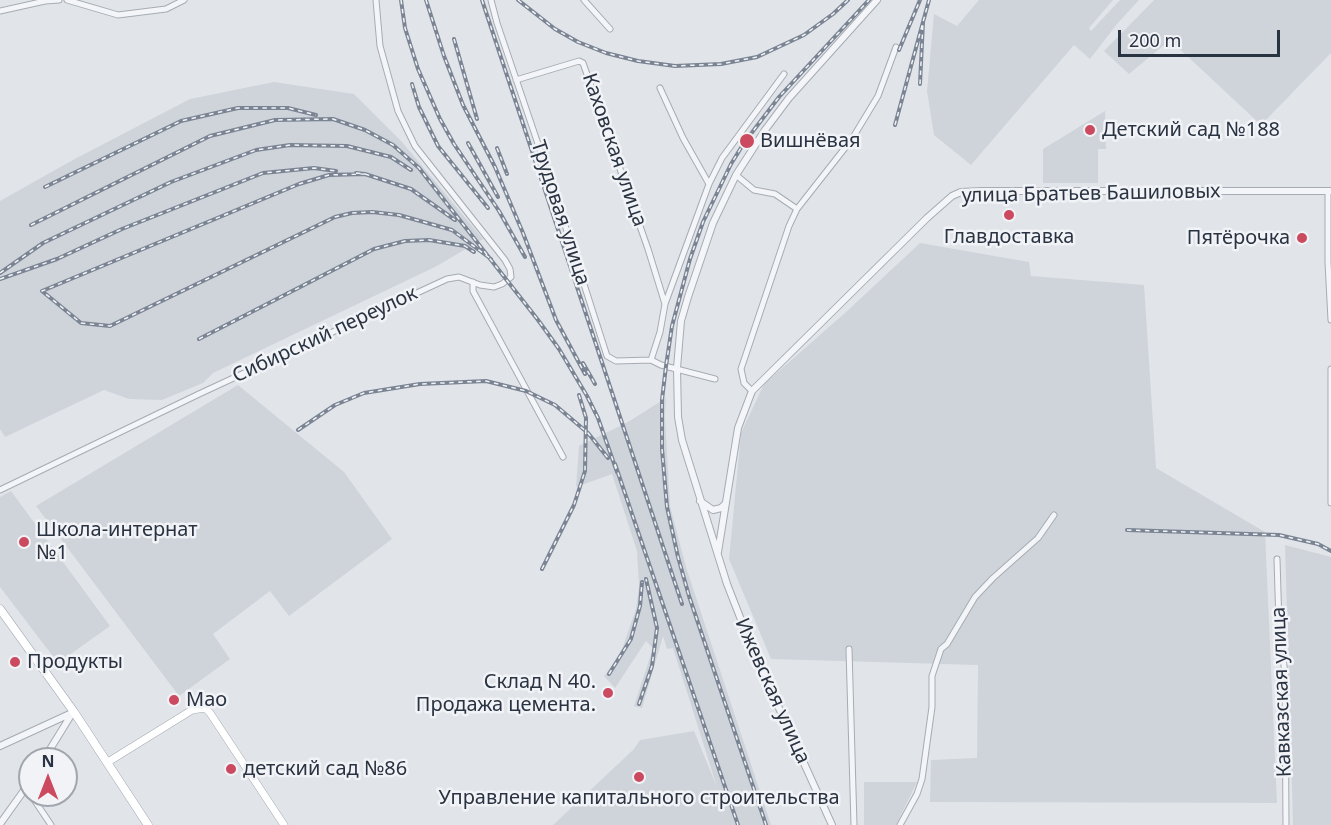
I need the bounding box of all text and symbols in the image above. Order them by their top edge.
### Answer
scale bar [1121,18,1283,56]
text: 200 m [1129,28,1181,52]
street label: Каховская улица [577,70,651,230]
place label: Детский сад №188 [1102,118,1280,142]
marker: Детский сад №188 [1083,123,1097,137]
place label: Вишнёвая [760,129,861,153]
marker: Вишнёвая [738,132,756,150]
street label: Трудовая улица [525,137,595,289]
street label: улица Братьев Башиловых [961,180,1221,208]
marker: Главдоставка [1002,208,1016,222]
place label: Главдоставка [944,225,1074,249]
place label: Пятёрочка [1187,226,1290,250]
marker: Пятёрочка [1295,231,1309,245]
street label: Сибирский переулок [229,282,421,388]
place label: Школа-интернат №1 [36,518,198,565]
marker: Школа-интернат №1 [17,535,31,549]
street label: Кавказская улица [1267,606,1297,778]
street label: Ижевская улица [729,614,815,768]
place label: Продукты [27,650,123,674]
marker: Продукты [8,655,22,669]
place label: Склад N 40. Продажа цемента. [416,670,596,717]
marker: Склад N 40. Продажа цемента. [601,686,615,700]
place label: Мао [186,688,227,712]
marker: Мао [167,693,181,707]
north arrow [18,747,78,807]
text: N [41,750,55,772]
place label: детский сад №86 [243,757,407,781]
marker: детский сад №86 [224,762,238,776]
marker: Управление капитального строительства [632,770,646,784]
place label: Управление капитального строительства [438,786,840,810]

